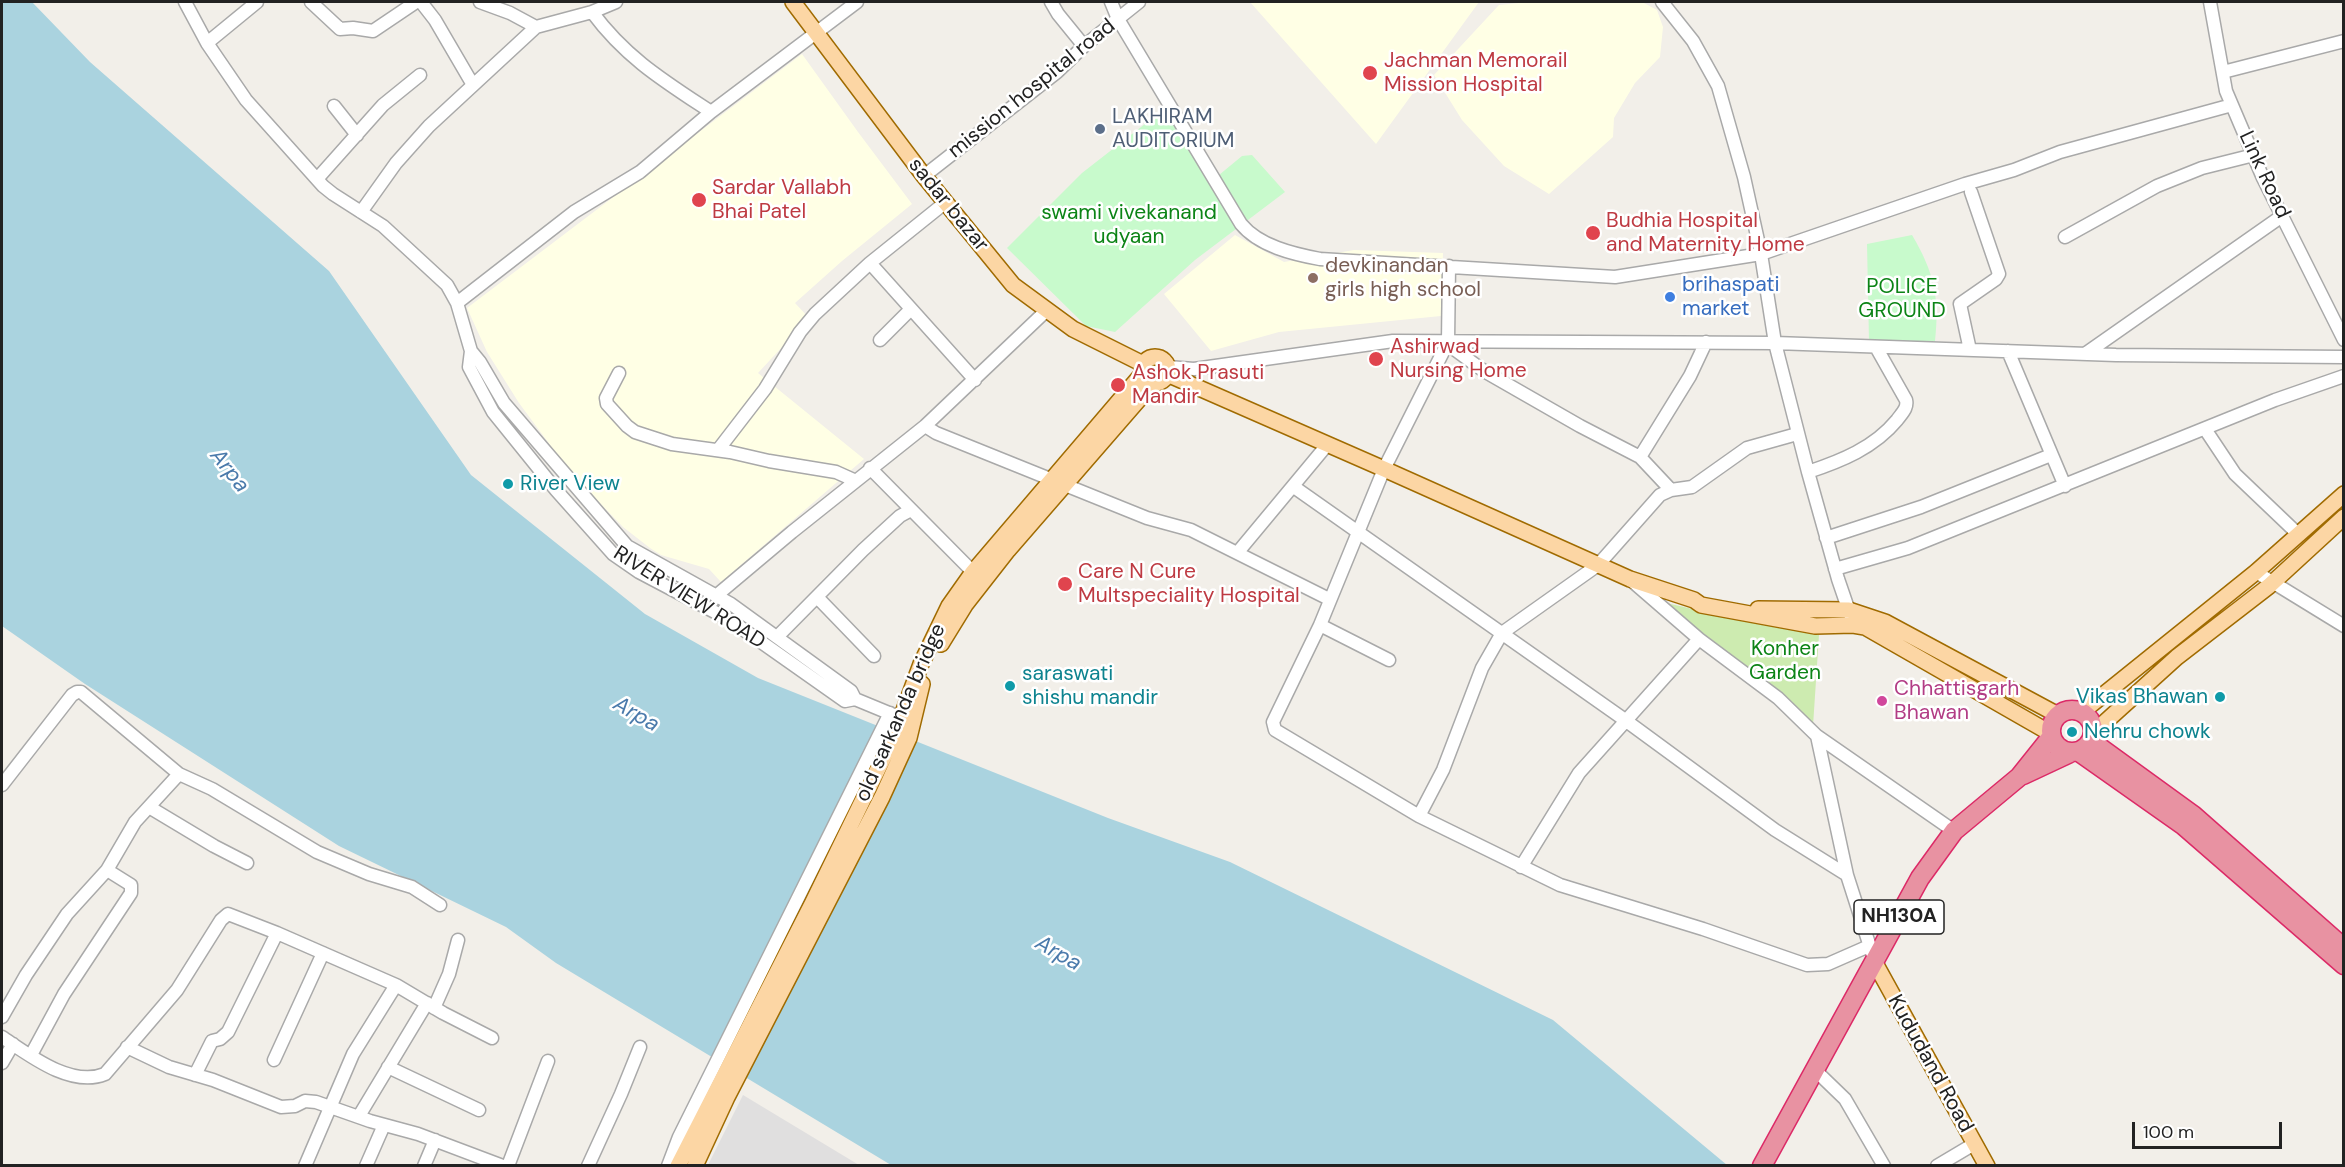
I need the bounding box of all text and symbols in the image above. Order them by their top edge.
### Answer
street label: mission hospital road [943,14,1121,164]
place label: Jachman Memorail Mission Hospital [1384,48,1567,98]
marker: Jachman Memorail Mission Hospital [1361,64,1379,82]
place label: LAKHIRAM AUDITORIUM [1112,104,1235,154]
marker: LAKHIRAM AUDITORIUM [1093,122,1107,136]
street label: Link Road [2233,127,2295,223]
street label: sadar bazar [903,153,993,257]
place label: Sardar Vallabh Bhai Patel [712,175,851,225]
marker: Sardar Vallabh Bhai Patel [690,191,708,209]
park label: swami vivekanand udyaan [1041,200,1217,250]
place label: Budhia Hospital and Maternity Home [1606,208,1805,258]
marker: Budhia Hospital and Maternity Home [1584,224,1602,242]
place label: devkinandan girls high school [1325,253,1481,303]
marker: devkinandan girls high school [1306,271,1320,285]
place label: brihaspati market [1682,272,1780,322]
park label: POLICE GROUND [1858,274,1946,324]
marker: brihaspati market [1663,290,1677,304]
place label: Ashirwad Nursing Home [1390,334,1527,384]
marker: Ashirwad Nursing Home [1367,350,1385,368]
place label: Ashok Prasuti Mandir [1132,360,1264,410]
marker: Ashok Prasuti Mandir [1109,376,1127,394]
water label: Arpa [204,444,254,498]
place label: River View [520,471,620,497]
marker: River View [501,477,515,491]
street label: RIVER VIEW ROAD [608,541,770,655]
place label: Care N Cure Multspeciality Hospital [1078,559,1300,609]
marker: Care N Cure Multspeciality Hospital [1056,575,1074,593]
street label: old sarkanda bridge [850,620,952,806]
park label: Konher Garden [1749,636,1821,686]
place label: saraswati shishu mandir [1022,661,1158,711]
place label: Chhattisgarh Bhawan [1894,676,2019,726]
marker: saraswati shishu mandir [1003,679,1017,693]
place label: Vikas Bhawan [2076,684,2208,710]
marker: Vikas Bhawan [2213,690,2227,704]
water label: Arpa [608,691,664,739]
marker: Chhattisgarh Bhawan [1875,694,1889,708]
place label: Nehru chowk [2084,719,2211,745]
marker: Nehru chowk [2065,725,2079,739]
road number: NH130A [1854,900,1944,934]
water label: Arpa [1030,930,1086,978]
street label: Kududand Road [1882,991,1978,1137]
scale bar [2135,1110,2285,1148]
text: 100 m [2143,1120,2194,1144]

